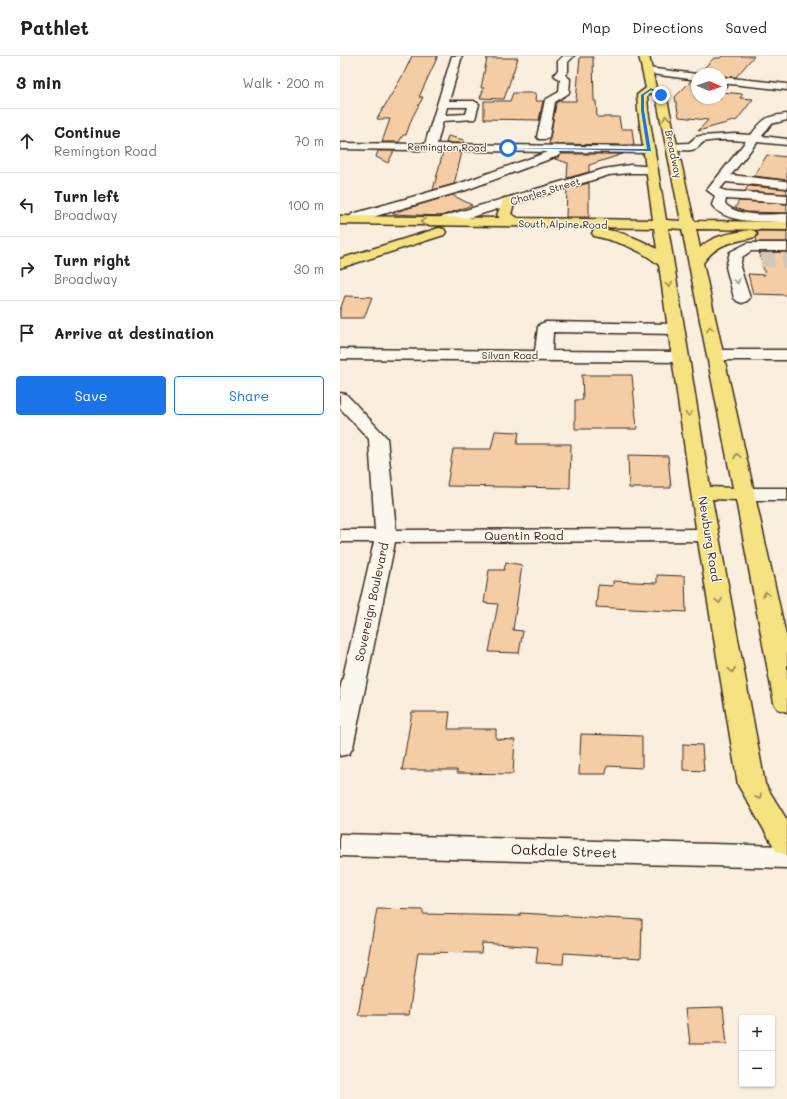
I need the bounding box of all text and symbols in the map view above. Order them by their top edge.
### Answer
text: Pathlet [20,15,89,40]
text: Map [582,18,610,37]
text: Directions [632,18,703,37]
text: Saved [725,18,767,37]
north arrow [691,68,727,104]
text: 3 min [16,71,61,93]
text: Walk · 200 m [243,74,324,91]
route end [652,86,670,104]
one-way arrow [663,115,671,121]
text: Continue [54,122,121,142]
street label: Broadway [662,129,686,179]
icon: ahead [16,130,38,152]
text: 70 m [294,132,324,149]
street label: Remington Road [407,139,487,155]
route start [499,139,517,157]
text: Remington Road [54,142,157,159]
street label: Charles Street [508,174,582,208]
text: Turn left [54,186,119,206]
icon: left [16,194,38,216]
text: 100 m [288,196,324,213]
text: Broadway [54,206,118,223]
street label: South Alpine Road [518,216,608,232]
one-way arrow [420,218,426,226]
text: Turn right [54,250,131,270]
icon: right [16,258,38,280]
text: 30 m [294,260,324,277]
text: Broadway [54,270,118,287]
one-way arrow [732,277,741,284]
one-way arrow [665,282,673,288]
icon: arrive [16,322,38,344]
text: Arrive at destination [54,323,214,343]
one-way arrow [707,326,715,332]
street label: Silvan Road [482,348,538,362]
button: Save [16,376,166,415]
button: Share [174,376,324,415]
one-way arrow [684,411,693,417]
one-way arrow [733,453,741,459]
street label: Newburg Road [695,495,725,583]
street label: Quentin Road [484,527,564,543]
street label: Sovereign Boulevard [351,540,392,663]
one-way arrow [763,591,771,598]
one-way arrow [715,598,723,604]
one-way arrow [727,667,736,673]
one-way arrow [754,793,761,800]
street label: Oakdale Street [511,839,617,862]
map controls [739,1015,775,1087]
button: + [739,1015,775,1051]
button: − [739,1051,775,1087]

